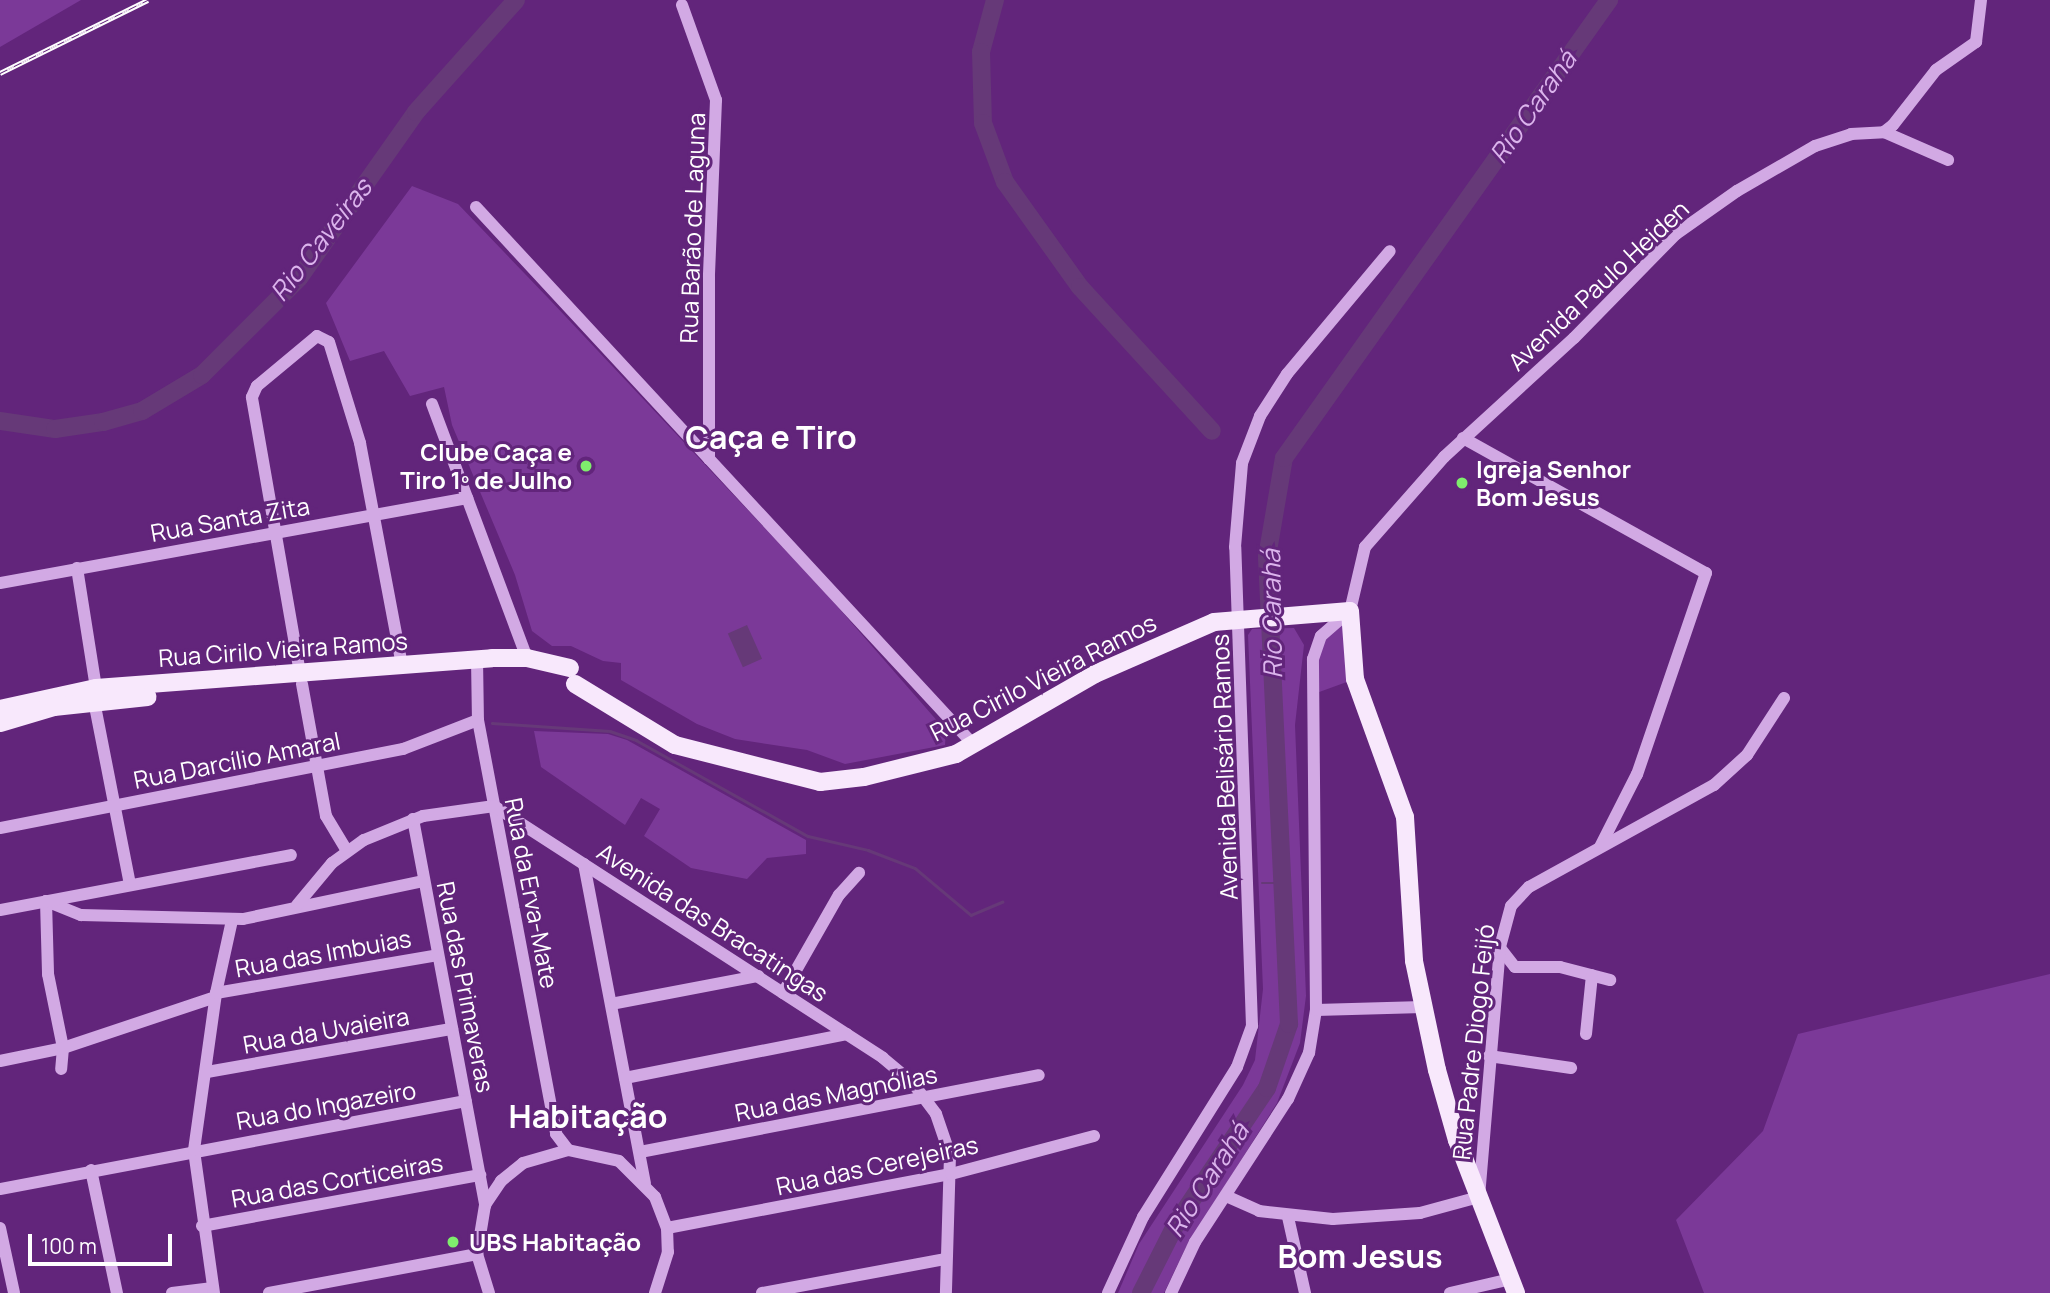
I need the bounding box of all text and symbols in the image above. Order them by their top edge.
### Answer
water label: Rio Carahá [1483,45,1583,169]
street label: Rua Barão de Laguna [674,112,710,344]
water label: Rio Caveiras [264,173,378,307]
street label: Avenida Paulo Heiden [1502,194,1694,376]
district label: Caça e Tiro [685,418,857,456]
place label: Clube Caça e Tiro 1º de Julho [400,438,572,494]
place label: Igreja Senhor Bom Jesus [1476,455,1631,511]
marker: Clube Caça e Tiro 1º de Julho [578,458,594,474]
marker: Igreja Senhor Bom Jesus [1454,475,1470,491]
street label: Rua Santa Zita [148,491,312,547]
water label: Rio Carahá [1255,549,1289,679]
street label: Rua Cirilo Vieira Ramos [925,607,1161,747]
street label: Rua Cirilo Vieira Ramos [157,626,409,672]
street label: Avenida Belisário Ramos [1205,633,1243,901]
street label: Rua Darcílio Amaral [131,726,343,794]
street label: Rua da Erva-Mate [499,795,565,991]
street label: Avenida das Bracatingas [592,837,834,1007]
street label: Rua das Primaveras [431,879,501,1095]
street label: Rua das Imbuias [233,923,413,983]
street label: Rua Padre Diogo Feijó [1446,923,1500,1161]
street label: Rua da Uvaieira [241,1001,411,1059]
street label: Rua das Magnólias [732,1059,940,1127]
street label: Rua do Ingazeiro [234,1075,418,1135]
district label: Habitação [509,1097,667,1135]
water label: Rio Carahá [1159,1117,1255,1243]
street label: Rua das Cerejeiras [773,1130,981,1200]
street label: Rua das Corticeiras [229,1147,445,1213]
scale bar [32,1220,175,1264]
place label: UBS Habitação [469,1228,641,1256]
text: 100 m [41,1232,97,1260]
marker: UBS Habitação [443,1232,463,1252]
district label: Bom Jesus [1277,1237,1443,1275]

